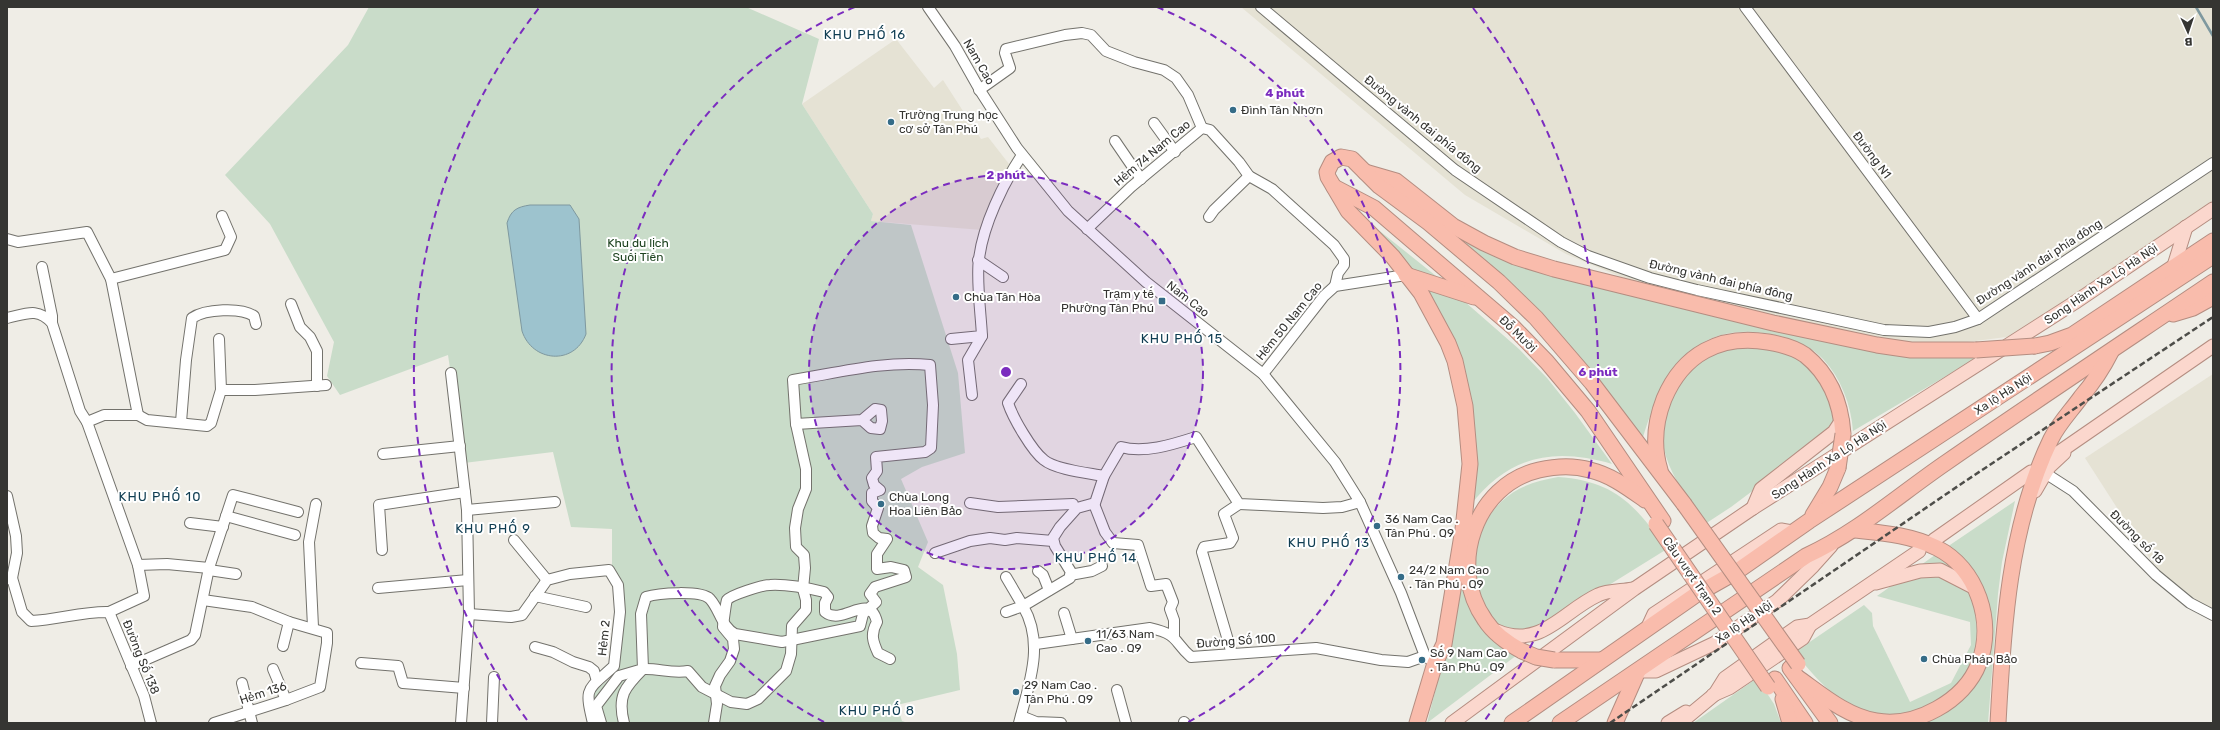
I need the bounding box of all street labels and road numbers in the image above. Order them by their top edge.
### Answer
street label: Nam Cao [960,37,998,87]
street label: Đường vành đai phía đông [1362,72,1484,176]
street label: Hẻm 74 Nam Cao [1111,117,1193,189]
street label: Đường N1 [1850,129,1894,181]
street label: Đường vành đai phía đông [1974,216,2104,308]
street label: Song Hành Xa Lộ Hà Nội [2042,241,2161,327]
street label: Đường vành đai phía đông [1648,257,1794,303]
street label: Nam Cao [1164,278,1212,320]
street label: Hẻm 50 Nam Cao [1253,279,1325,363]
street label: Đỗ Mười [1496,313,1540,355]
street label: Xa lộ Hà Nội [1972,370,2034,418]
street label: Song Hành Xa Lộ Hà Nội [1769,418,1889,502]
street label: Đường số 18 [2107,507,2167,567]
street label: Cầu vượt Trạm 2 [1660,534,1725,618]
street label: Xa lộ Hà Nội [1713,598,1775,646]
street label: Đường Số 138 [120,618,163,696]
street label: Hẻm 2 [595,619,613,657]
street label: Đường Số 100 [1196,631,1276,651]
street label: Hẻm 136 [238,679,288,707]

